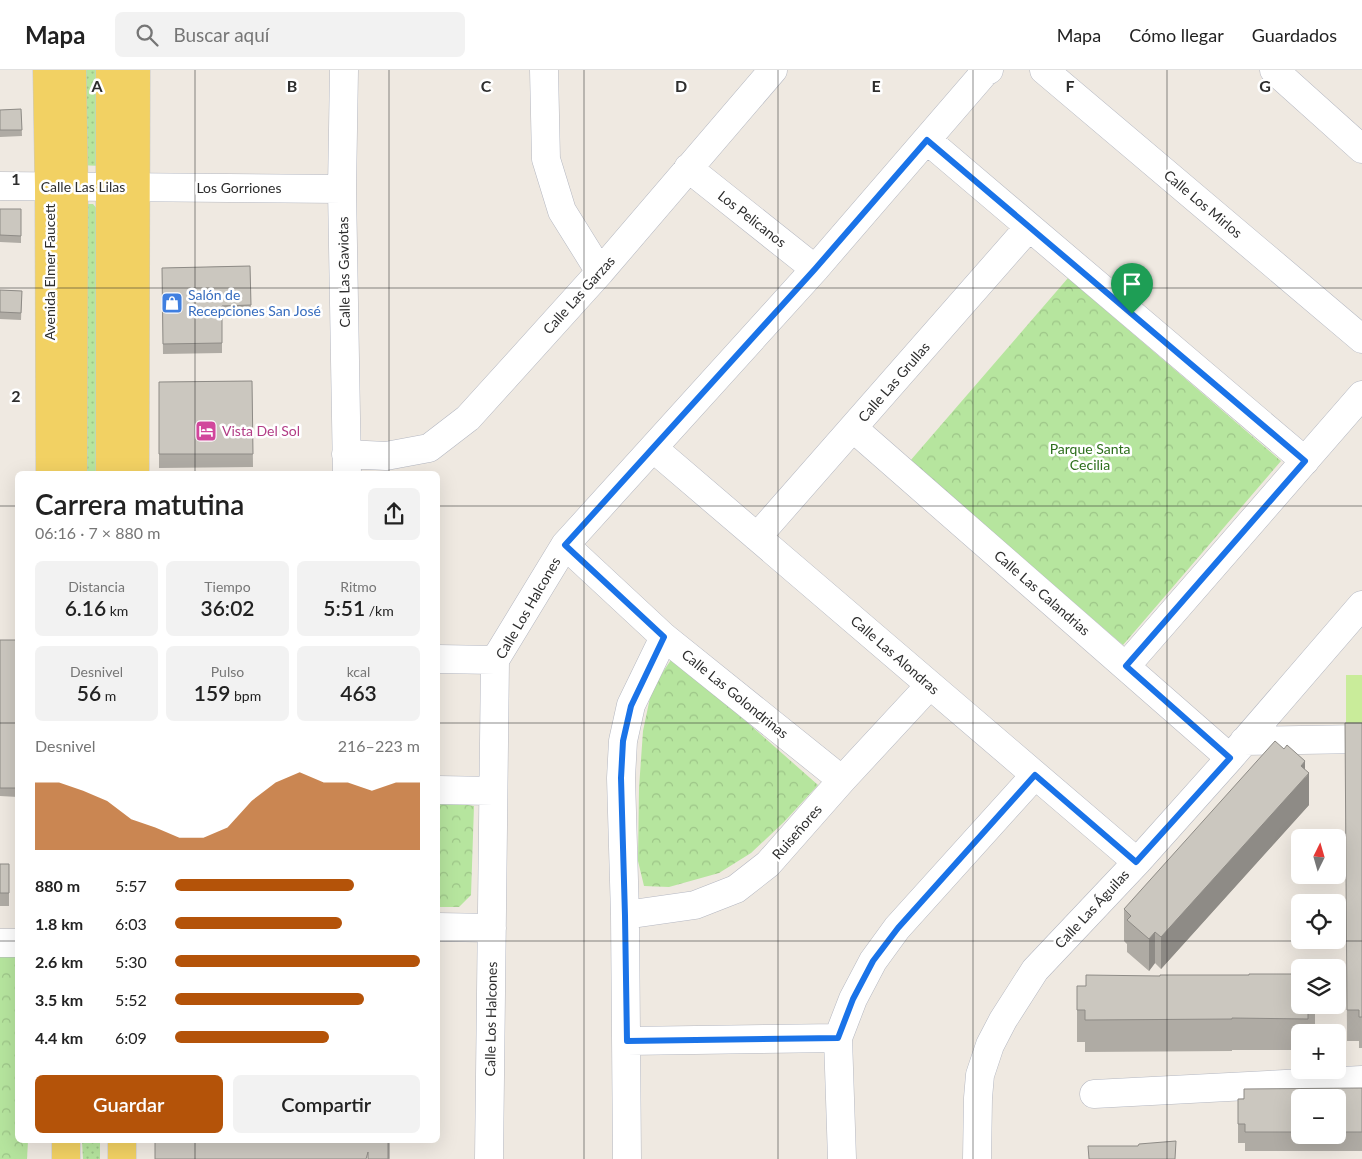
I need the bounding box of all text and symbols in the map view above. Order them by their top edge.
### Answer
search box [115,12,465,57]
text: Mapa [25,20,85,49]
icon: search [133,21,161,49]
text: Buscar aquí [173,23,269,46]
text: Mapa [1057,24,1101,46]
text: Cómo llegar [1129,24,1224,46]
text: Guardados [1252,24,1337,46]
text: A [90,76,103,95]
text: B [287,76,297,95]
text: C [481,76,492,95]
text: D [675,76,687,95]
text: E [871,76,881,95]
text: F [1065,76,1075,95]
text: G [1259,76,1271,95]
street label: Calle Los Mirlos [1161,166,1246,241]
text: 1 [11,169,21,188]
street label: Calle Las Lilas [41,178,125,195]
street label: Los Gorriones [196,179,282,196]
street label: Los Pelicanos [715,187,790,250]
street label: Avenida Elmer Faucett [41,203,58,340]
street label: Calle Las Gaviotas [334,216,353,328]
street label: Calle Las Garzas [539,252,618,337]
pin [1111,263,1153,314]
icon: arrive [1118,270,1146,298]
place label: Salón de Recepciones San José [188,286,321,319]
shop icon: Salón de Recepciones San José [160,291,184,315]
street label: Calle Las Grullas [854,338,933,425]
text: 2 [11,386,21,405]
hotel icon: Vista Del Sol [194,419,218,443]
place label: Vista Del Sol [222,422,300,439]
park label: Parque Santa Cecilia [1050,440,1130,473]
text: Carrera matutina [35,487,244,521]
button: share [368,488,420,540]
text: 06:16 · 7 × 880 m [35,523,160,542]
street label: Calle Las Calandrias [991,546,1094,639]
street label: Calle Los Halcones [492,554,564,662]
text: Distancia [68,578,125,595]
text: Tiempo [204,578,251,595]
text: Ritmo [340,578,377,595]
text: 6.16 [65,595,106,620]
text: 36:02 [200,595,255,620]
text: 5:51 [323,595,365,620]
text: km [106,602,128,619]
text: /km [365,602,394,619]
street label: Calle Las Alondras [848,612,943,698]
street label: Calle Las Golondrinas [679,645,792,742]
text: Desnivel [70,663,123,680]
text: Pulso [211,663,244,680]
text: kcal [347,663,370,680]
text: 56 [77,680,101,705]
text: 159 [194,680,230,705]
text: 463 [340,680,377,705]
text: m [101,687,116,704]
text: bpm [230,687,261,704]
text: Desnivel [35,736,95,755]
text: 216–223 m [338,736,420,755]
street label: Ruiseñores [768,801,825,863]
north arrow [1291,829,1346,884]
map controls [1291,829,1346,1144]
street label: Calle Las Águilas [1051,866,1132,952]
text: 880 m [35,876,80,895]
text: 5:57 [115,876,147,895]
button: locate [1291,894,1346,949]
text: 1.8 km [35,914,83,933]
text: 6:03 [115,914,147,933]
text: 2.6 km [35,952,83,971]
text: 5:30 [115,952,147,971]
button: layers [1291,959,1346,1014]
street label: Calle Los Halcones [481,962,500,1076]
text: 3.5 km [35,990,83,1009]
text: 5:52 [115,990,147,1009]
button: + [1291,1024,1346,1079]
text: 4.4 km [35,1028,83,1047]
text: 6:09 [115,1028,147,1047]
button: Guardar [35,1075,223,1133]
button: Compartir [233,1075,420,1133]
button: − [1291,1089,1346,1144]

